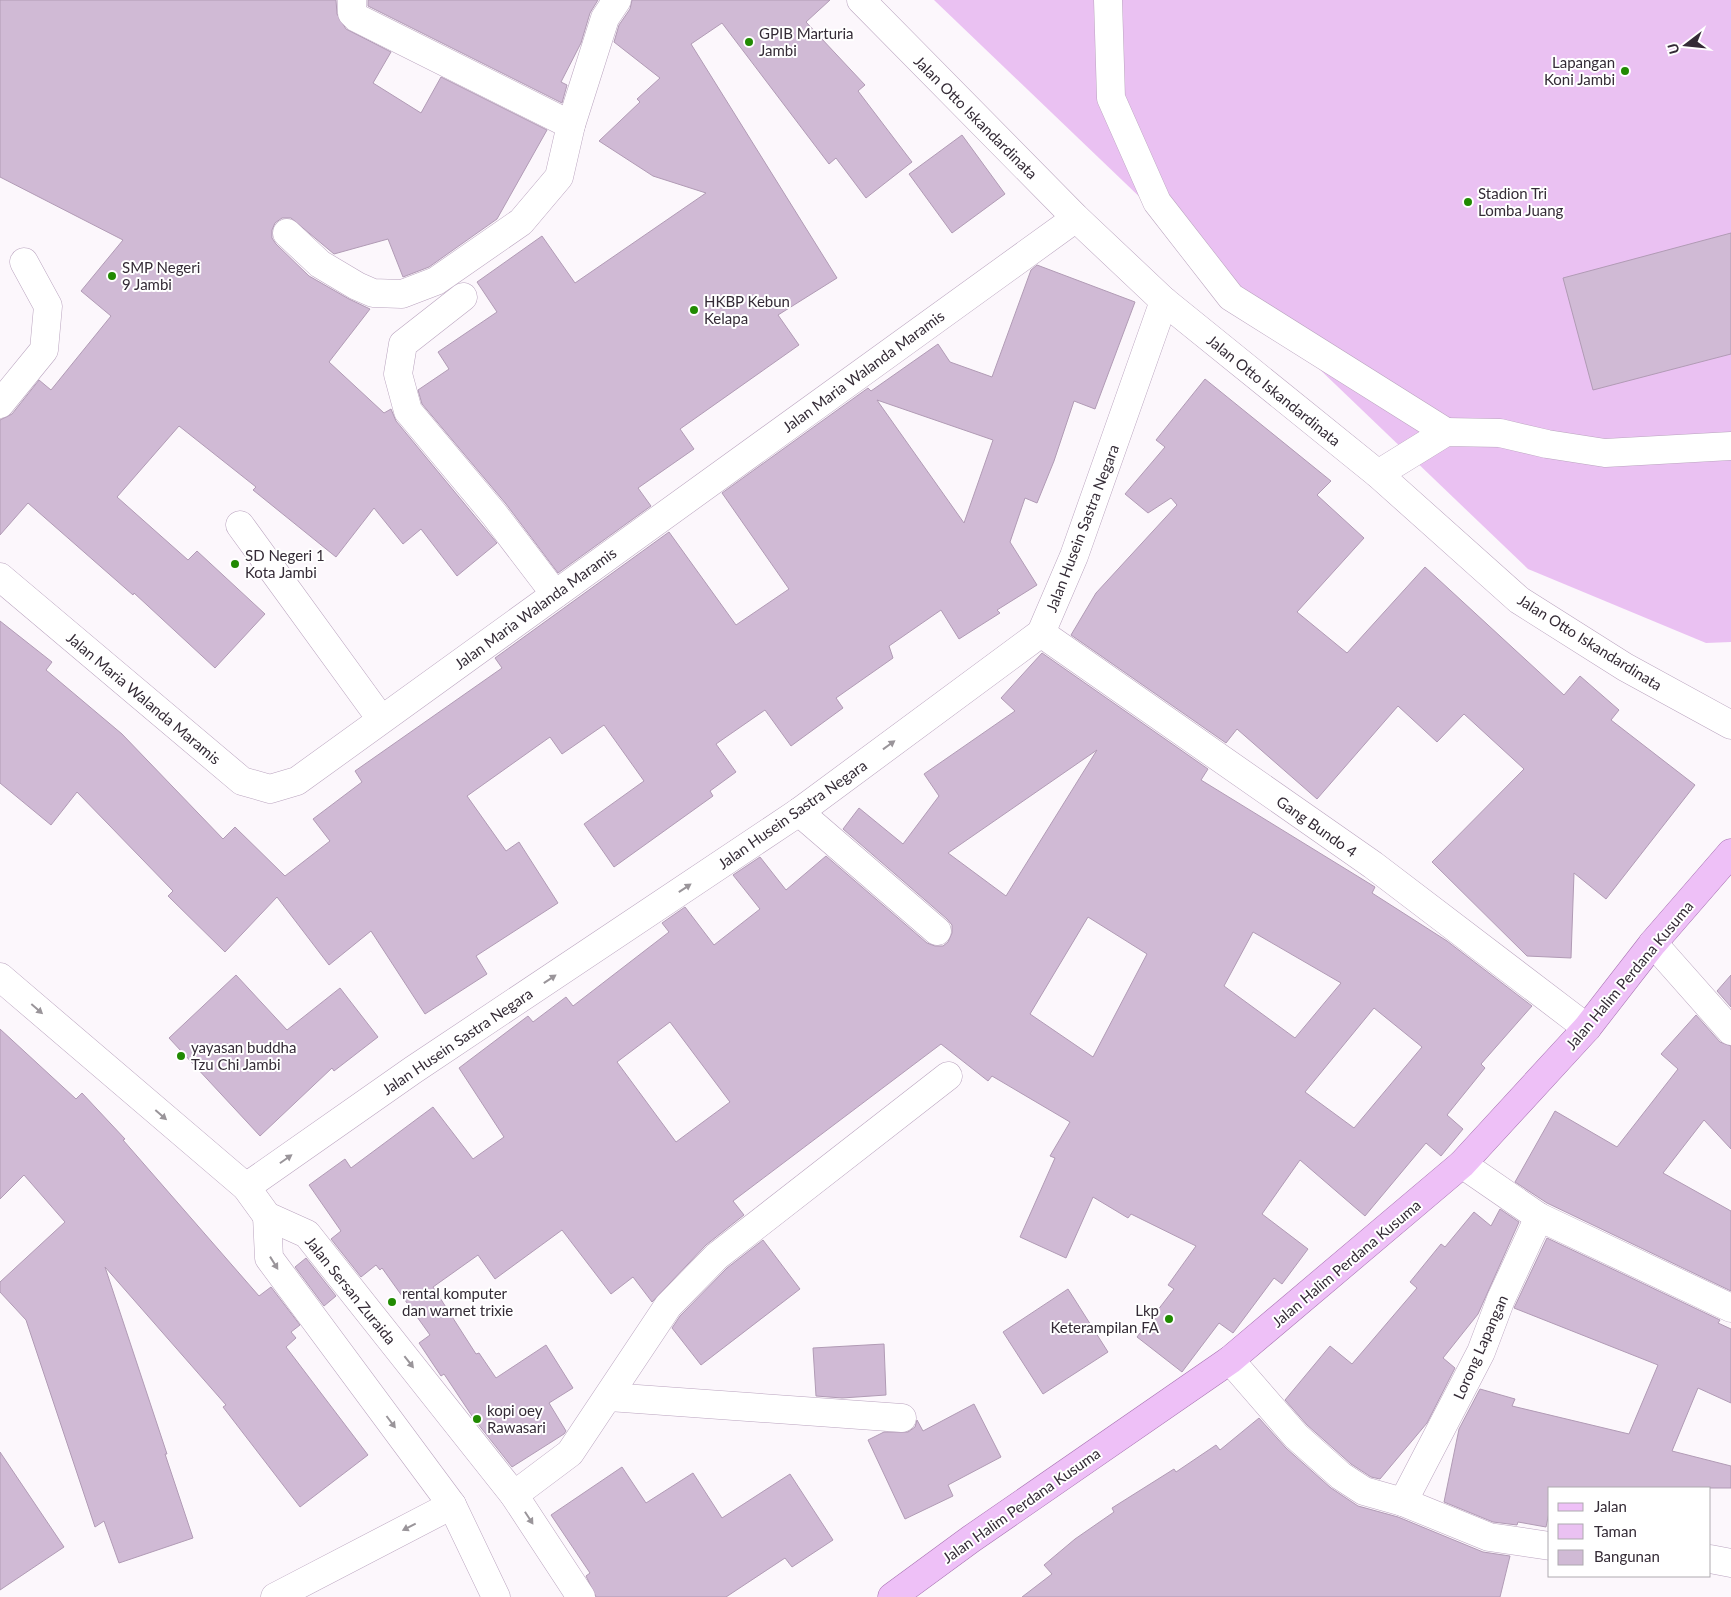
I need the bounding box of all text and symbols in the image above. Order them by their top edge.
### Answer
north arrow [1661,20,1711,70]
place label: GPIB Marturia Jambi [759,24,854,59]
marker: GPIB Marturia Jambi [743,36,755,48]
text: U [1663,41,1683,56]
street label: Jalan Otto Iskandardinata [911,52,1041,182]
place label: Lapangan Koni Jambi [1544,53,1615,88]
marker: Lapangan Koni Jambi [1619,65,1631,77]
place label: Stadion Tri Lomba Juang [1478,184,1564,219]
marker: Stadion Tri Lomba Juang [1462,196,1474,208]
place label: SMP Negeri 9 Jambi [122,258,200,293]
marker: SMP Negeri 9 Jambi [106,270,118,282]
place label: HKBP Kebun Kelapa [704,292,790,327]
marker: HKBP Kebun Kelapa [688,304,700,316]
street label: Jalan Maria Walanda Maramis [779,306,947,436]
street label: Jalan Otto Iskandardinata [1204,331,1344,449]
street label: Jalan Husein Sastra Negara [1042,442,1122,614]
street label: Jalan Maria Walanda Maramis [451,543,619,673]
place label: SD Negeri 1 Kota Jambi [245,546,325,581]
marker: SD Negeri 1 Kota Jambi [229,558,241,570]
street label: Jalan Otto Iskandardinata [1515,590,1665,694]
street label: Jalan Maria Walanda Maramis [63,628,225,768]
one-way arrow [882,740,896,750]
street label: Jalan Husein Sastra Negara [714,756,870,872]
street label: Gang Bundo 4 [1273,792,1361,861]
one-way arrow [678,883,691,893]
street label: Jalan Halim Perdana Kusuma [1562,897,1696,1053]
one-way arrow [543,974,556,983]
street label: Jalan Husein Sastra Negara [378,984,536,1098]
one-way arrow [31,1003,43,1014]
place label: yayasan buddha Tzu Chi Jambi [191,1038,296,1073]
marker: yayasan buddha Tzu Chi Jambi [175,1050,187,1062]
one-way arrow [154,1109,167,1120]
one-way arrow [279,1154,292,1164]
street label: Jalan Halim Perdana Kusuma [1268,1196,1424,1330]
street label: Jalan Sersan Zuraida [302,1232,400,1348]
one-way arrow [269,1256,278,1270]
place label: rental komputer dan warnet trixie [402,1284,513,1319]
street label: Lorong Lapangan [1449,1292,1511,1402]
marker: rental komputer dan warnet trixie [386,1296,398,1308]
place label: Lkp Keterampilan FA [1050,1301,1160,1336]
marker: Lkp Keterampilan FA [1163,1313,1175,1325]
one-way arrow [403,1355,414,1368]
place label: kopi oey Rawasari [487,1401,546,1436]
marker: kopi oey Rawasari [471,1413,483,1425]
one-way arrow [385,1415,396,1428]
street label: Jalan Halim Perdana Kusuma [939,1444,1103,1566]
legend [1548,1487,1711,1577]
text: Jalan [1594,1497,1627,1515]
one-way arrow [525,1511,534,1525]
text: Taman [1594,1522,1637,1540]
one-way arrow [401,1523,416,1531]
text: Bangunan [1594,1547,1660,1565]

